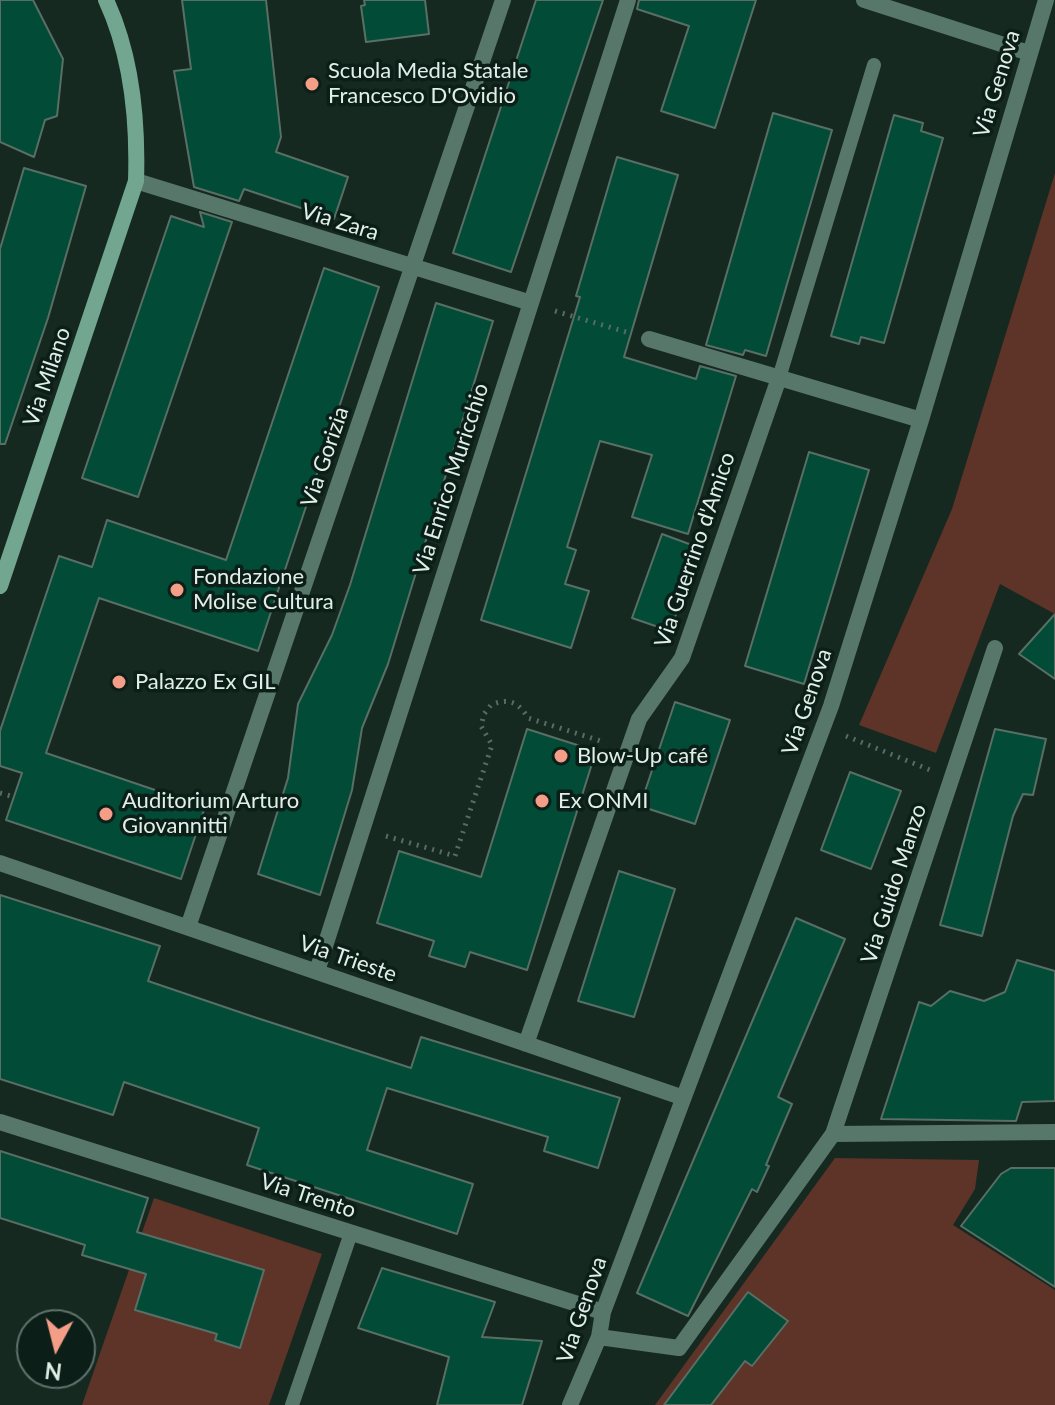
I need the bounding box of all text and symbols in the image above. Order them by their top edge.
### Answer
street label: Via Genova [968,27,1026,141]
place label: Scuola Media Statale Francesco D'Ovidio [328,58,528,110]
marker: Scuola Media Statale Francesco D'Ovidio [303,75,321,93]
street label: Via Zara [298,198,382,246]
street label: Via Milano [18,324,76,430]
street label: Via Enrico Muricchio [408,380,494,578]
street label: Via Gorizia [295,403,355,511]
street label: Via Guerrino d'Amico [649,449,741,651]
place label: Fondazione Molise Cultura [193,564,334,616]
marker: Fondazione Molise Cultura [168,581,186,599]
street label: Via Genova [776,645,838,759]
place label: Palazzo Ex GIL [135,669,276,695]
marker: Palazzo Ex GIL [110,673,128,691]
place label: Blow-Up café [577,743,708,769]
marker: Blow-Up café [552,747,570,765]
place label: Auditorium Arturo Giovannitti [122,788,299,840]
place label: Ex ONMI [558,788,648,814]
marker: Ex ONMI [533,792,551,810]
street label: Via Guido Manzo [856,801,932,967]
marker: Auditorium Arturo Giovannitti [97,805,115,823]
street label: Via Trieste [296,930,400,988]
street label: Via Trento [257,1168,359,1224]
street label: Via Genova [551,1253,613,1367]
north arrow [16,1309,96,1389]
text: N [43,1357,63,1386]

